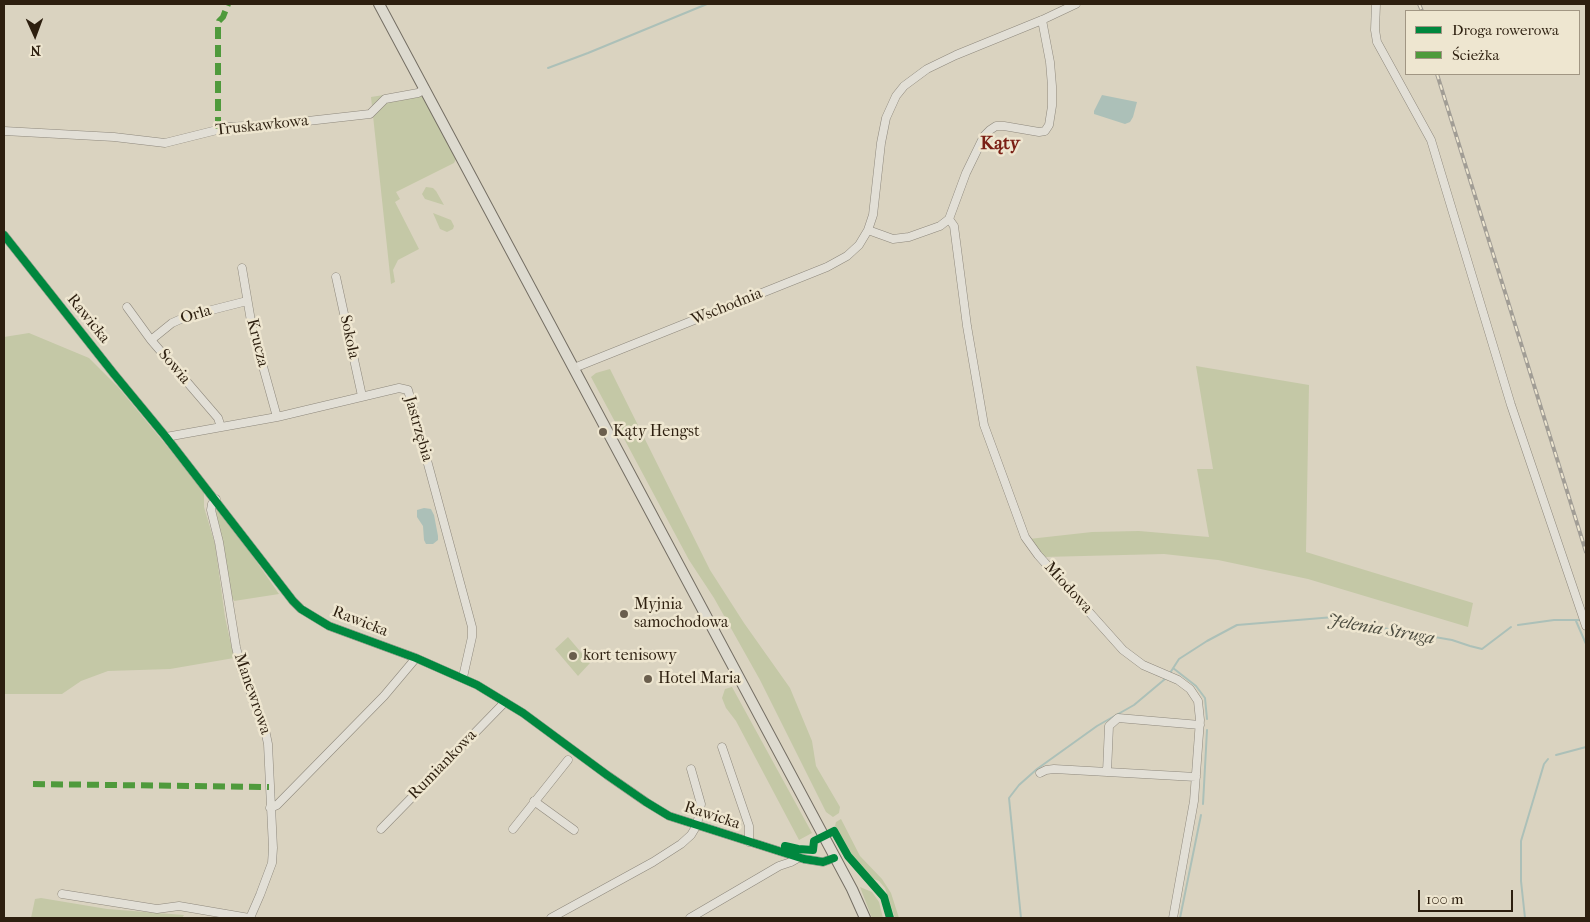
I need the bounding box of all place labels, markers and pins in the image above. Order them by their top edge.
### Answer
place label: Kąty Hengst [613,422,700,442]
marker: Kąty Hengst [597,426,609,438]
place label: Myjnia samochodowa [634,595,728,633]
marker: Myjnia samochodowa [618,608,630,620]
place label: kort tenisowy [583,646,677,666]
marker: kort tenisowy [567,650,579,662]
place label: Hotel Maria [658,669,741,689]
marker: Hotel Maria [642,673,654,685]

